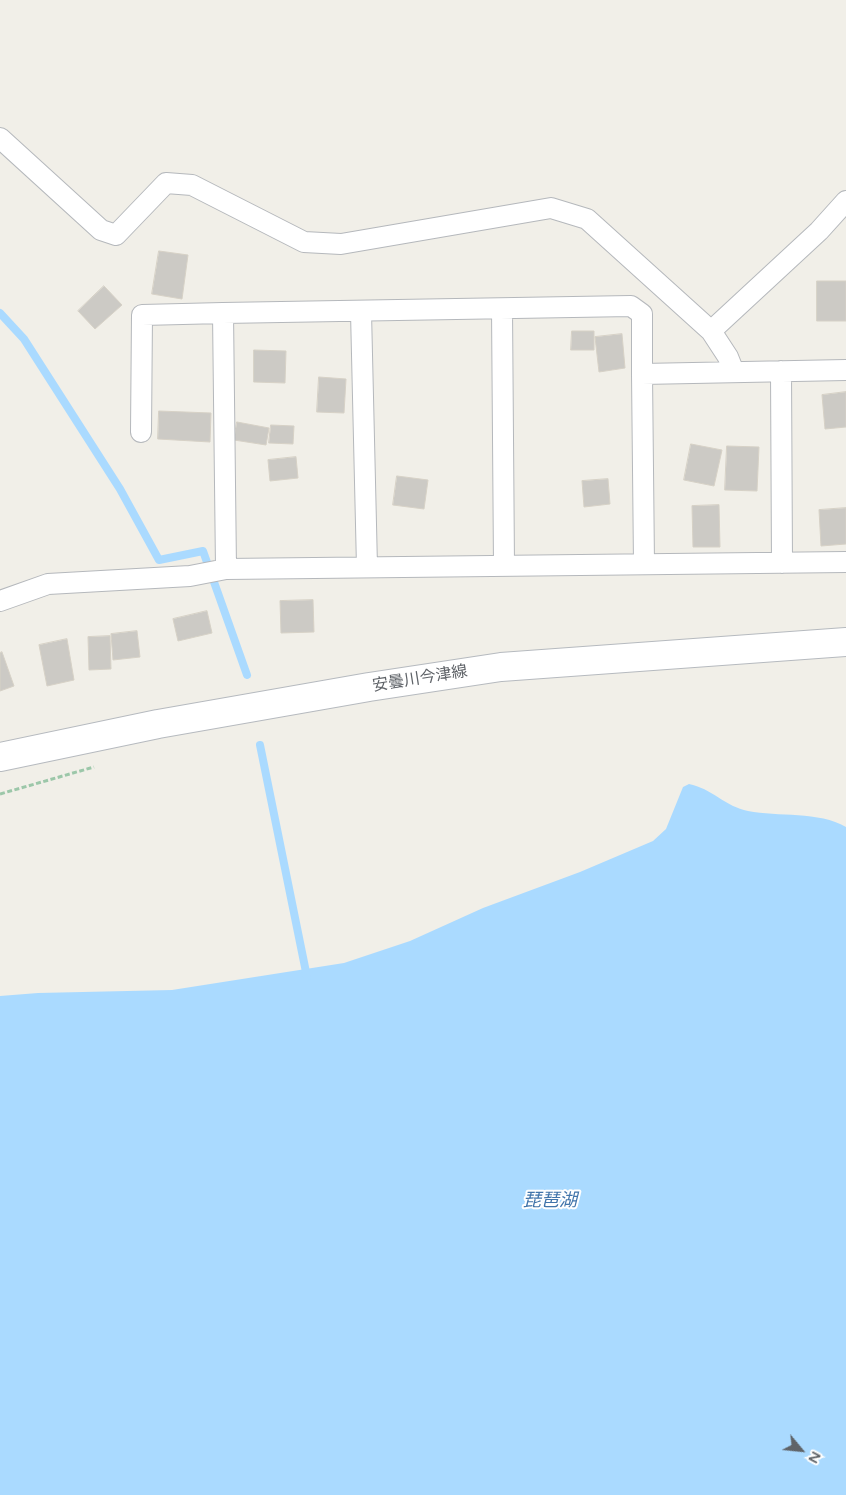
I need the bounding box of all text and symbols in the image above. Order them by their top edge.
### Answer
street label: 安曇川今津線 [371,662,469,696]
water label: 琵琶湖 [523,1190,577,1212]
north arrow [776,1425,826,1475]
text: N [805,1448,825,1466]

